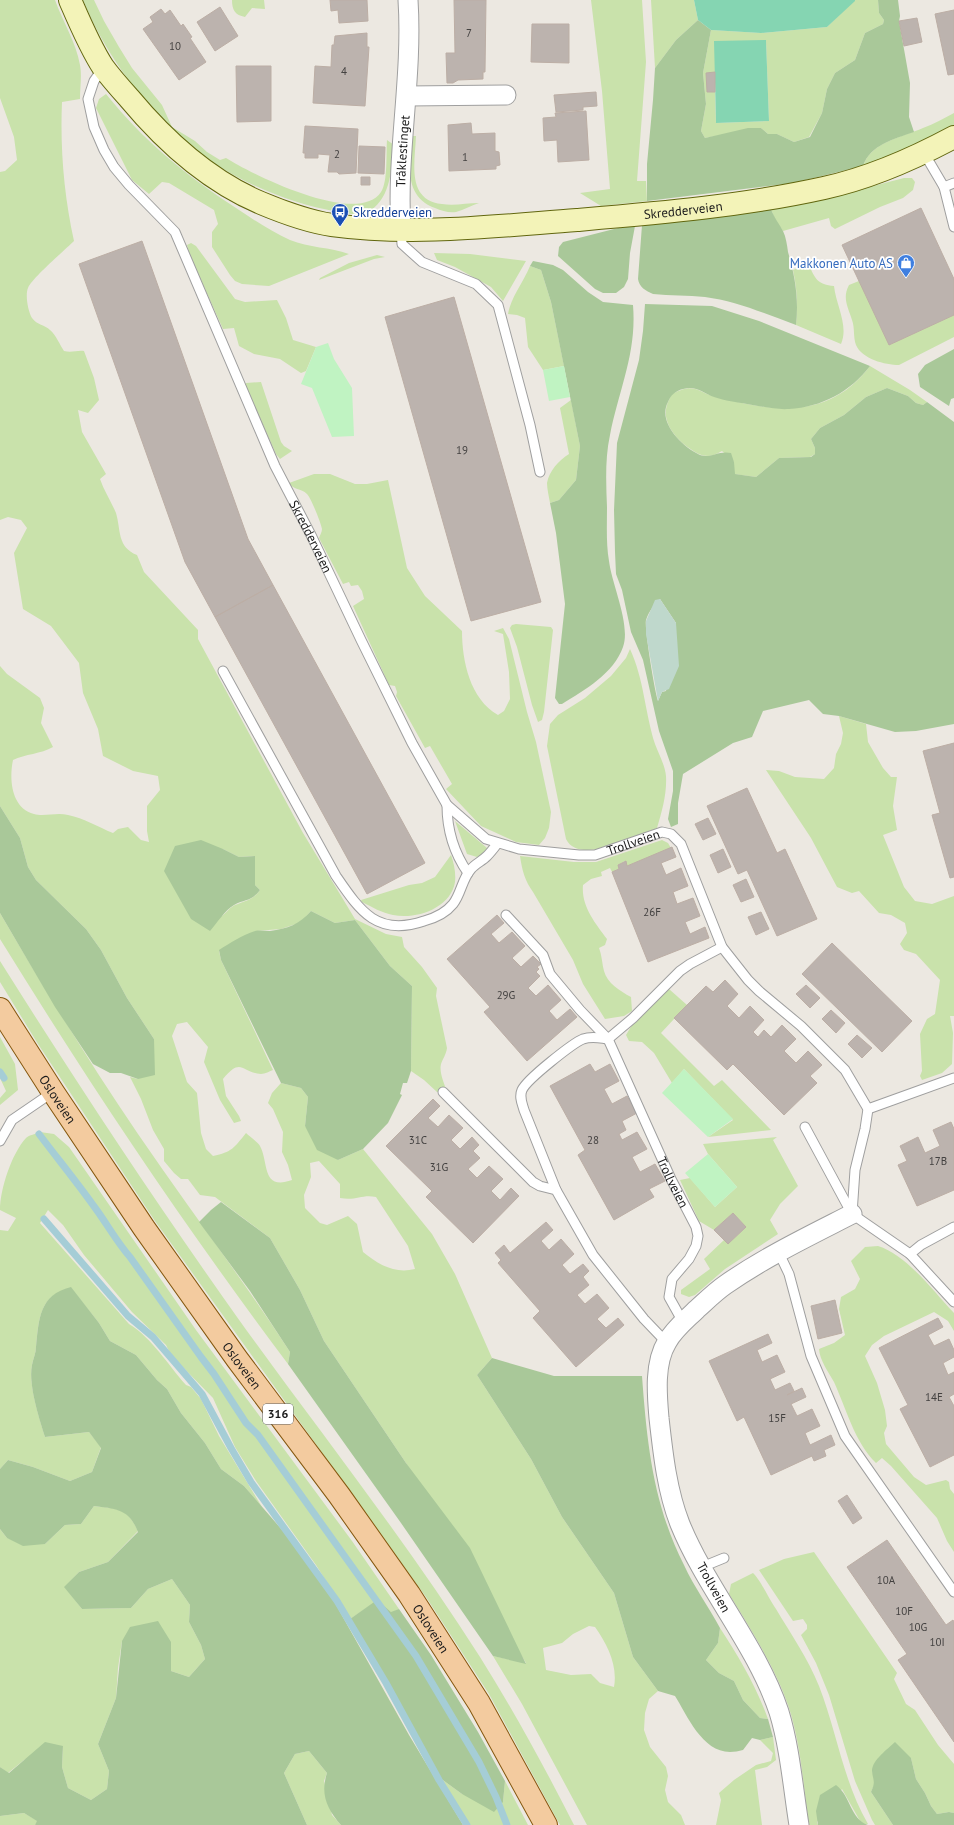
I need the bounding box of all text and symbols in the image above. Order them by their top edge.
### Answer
house number: 7 [466,26,472,40]
house number: 10 [169,39,181,53]
house number: 4 [341,64,347,78]
street label: Tråklestinget [392,114,414,187]
house number: 2 [334,147,340,161]
house number: 1 [462,150,468,164]
street label: Skredderveien [643,198,724,223]
bus stop icon: Skredderveien [330,202,350,227]
place label: Skredderveien [353,204,432,221]
shop icon: Makkonen Auto AS [896,253,916,278]
place label: Makkonen Auto AS [790,255,893,272]
house number: 19 [456,443,468,457]
street label: Skredderveien [285,497,336,576]
street label: Trollveien [605,825,662,859]
house number: 26F [643,905,661,919]
house number: 29G [497,988,516,1002]
street label: Osloveien [35,1072,80,1127]
house number: 31C [409,1133,427,1147]
house number: 28 [587,1133,599,1147]
street label: Trollveien [653,1154,692,1211]
house number: 17B [929,1154,947,1168]
house number: 31G [430,1160,449,1174]
street label: Osloveien [219,1339,265,1393]
house number: 14E [925,1390,943,1404]
road number: 316 [263,1404,293,1424]
house number: 15F [768,1411,786,1425]
street label: Trollveien [693,1559,734,1615]
house number: 10A [877,1573,896,1587]
street label: Osloveien [409,1601,453,1656]
house number: 10F [895,1604,913,1618]
house number: 10G [909,1620,928,1634]
house number: 10I [929,1635,945,1649]

